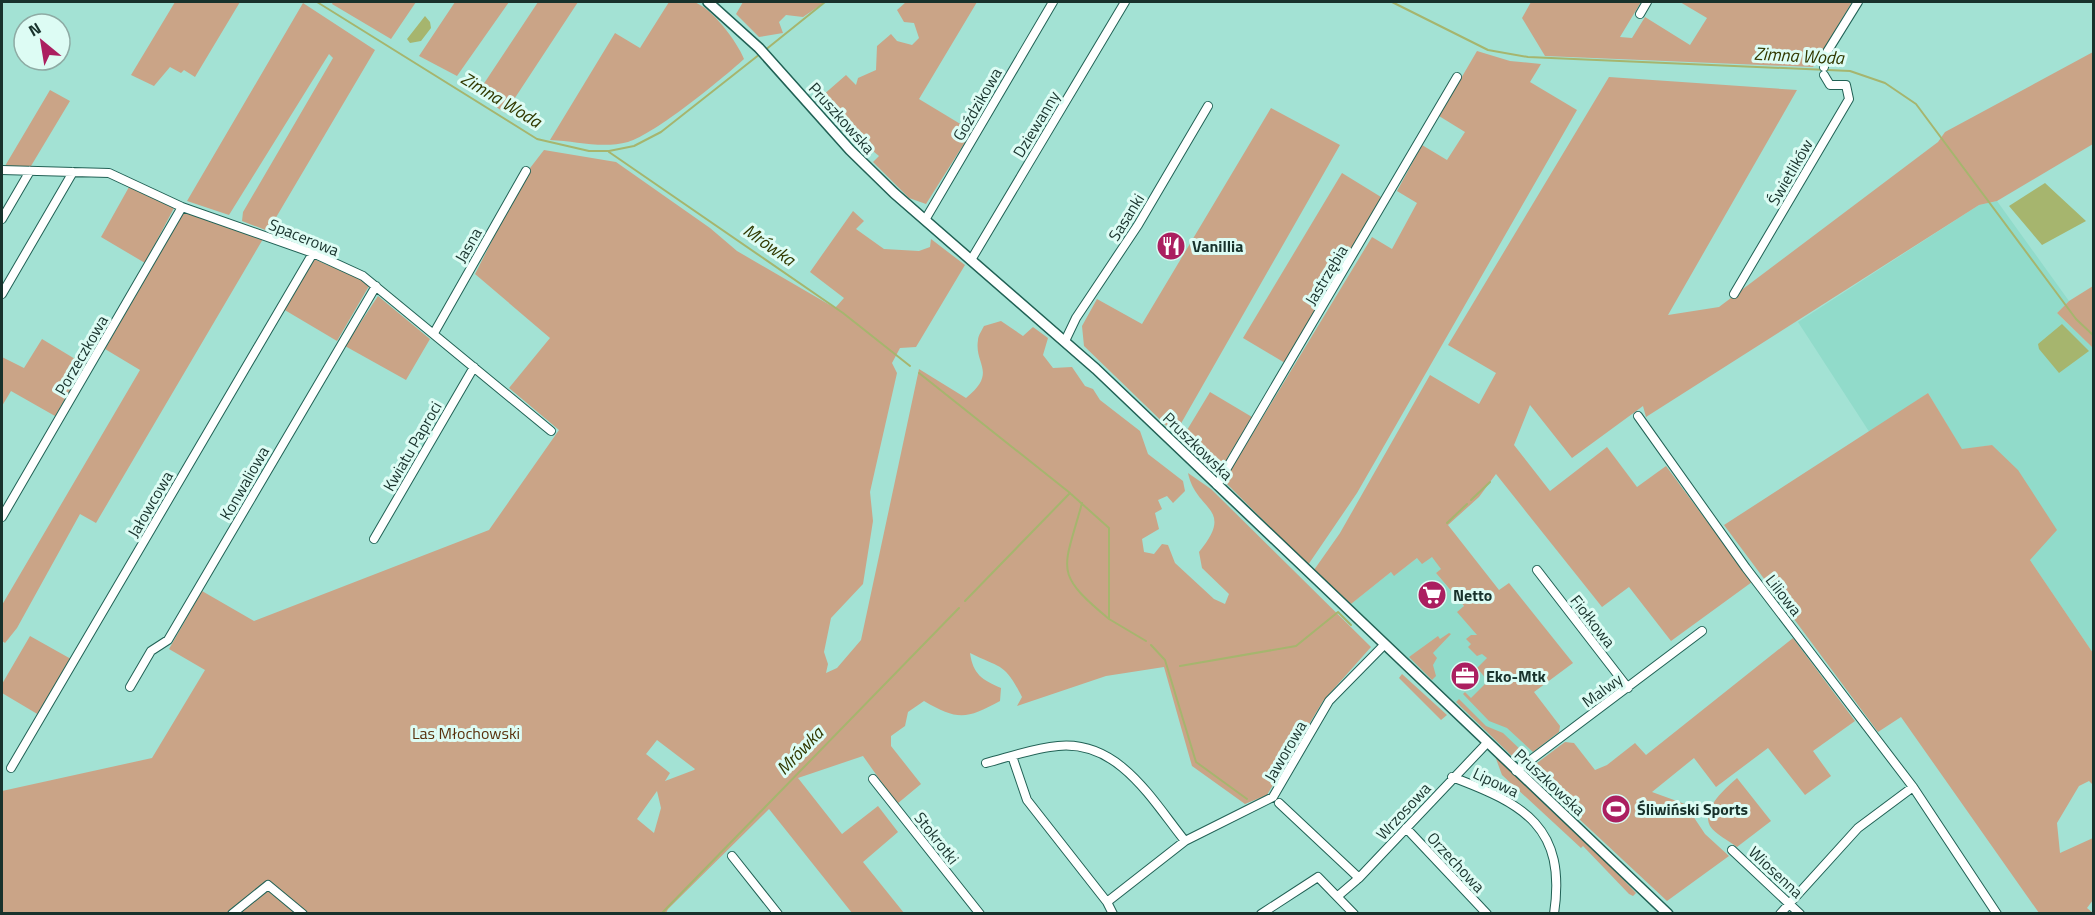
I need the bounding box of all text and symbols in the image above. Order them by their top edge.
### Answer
north arrow [12,12,72,72]
text: N [24,16,45,42]
water label: Zimna Woda [1753,40,1846,71]
street label: Goździkowa [946,63,1008,145]
water label: Zimna Woda [456,65,548,135]
street label: Pruszkowska [803,77,881,159]
street label: Dziewanny [1007,86,1065,162]
street label: Świetlików [1761,134,1819,210]
street label: Sasanki [1102,189,1150,245]
street label: Spacerowa [265,212,343,262]
water label: Mrówka [738,217,802,273]
street label: Jasna [448,223,488,267]
restaurant icon: Vanillia [1155,230,1187,262]
place label: Vanillia [1192,234,1243,258]
street label: Jastrzębia [1299,240,1353,310]
street label: Porzeczkowa [48,310,114,400]
street label: Kwiatu Paproci [377,397,447,495]
street label: Pruszkowska [1158,406,1238,486]
street label: Konwaliowa [213,442,275,524]
street label: Jałowcowa [121,466,179,542]
street label: Liliowa [1760,569,1808,621]
supermarket icon: Netto [1416,579,1448,611]
place label: Netto [1453,583,1492,607]
street label: Fiołkowa [1565,589,1621,653]
office icon: Eko-Mtk [1449,660,1481,692]
place label: Eko-Mtk [1486,664,1547,688]
street label: Malwy [1577,667,1628,713]
street label: Jaworowa [1258,716,1312,786]
water label: Mrówka [770,720,830,781]
park label: Las Młochowski [412,721,520,745]
street label: Pruszkowska [1509,743,1591,821]
street label: Lipowa [1469,761,1523,803]
street label: Wrzosowa [1370,777,1436,845]
sports icon: Śliwiński Sports [1600,793,1632,825]
place label: Śliwiński Sports [1637,797,1748,821]
street label: Stokrotki [909,807,965,869]
street label: Orzechowa [1421,826,1491,898]
street label: Wiosenna [1743,840,1809,904]

